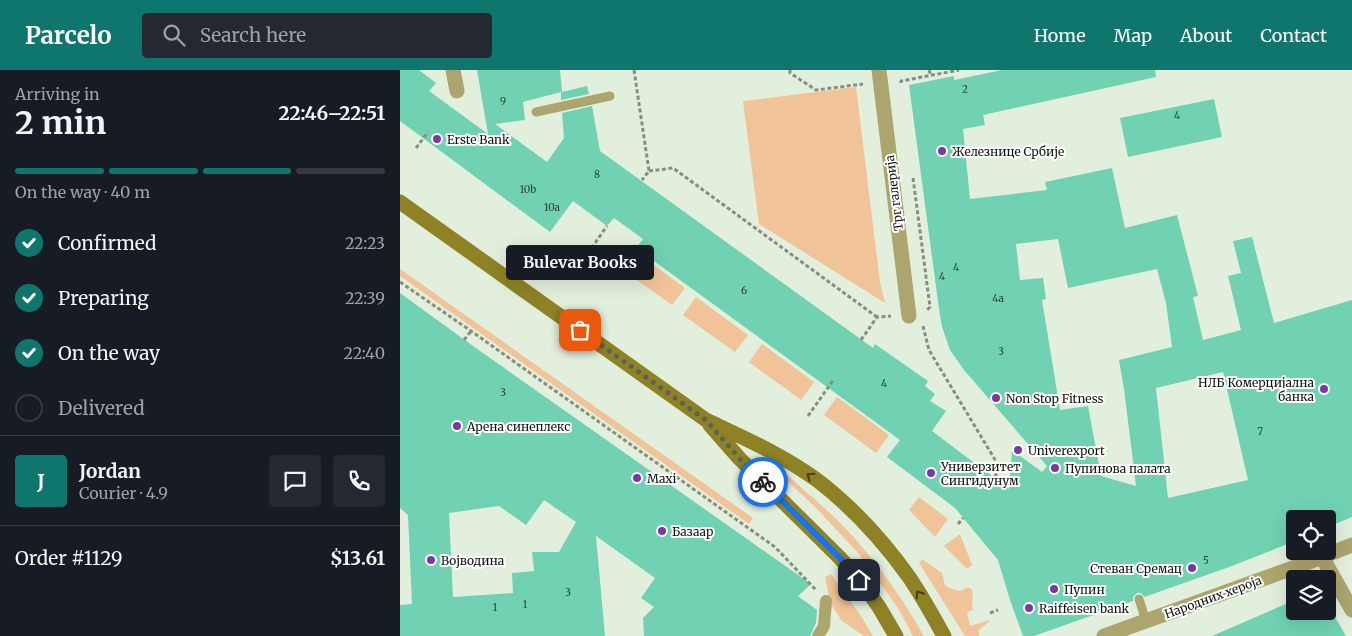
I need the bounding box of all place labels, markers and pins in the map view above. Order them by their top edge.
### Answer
place label: Erste Bank [447,132,510,147]
marker: Erste Bank [431,133,443,145]
place label: Железнице Србије [952,144,1064,159]
marker: Железнице Србије [936,145,948,157]
callout: Bulevar Books [506,245,654,280]
pin [559,309,601,351]
place label: НЛБ Комерцијална банка [1198,375,1315,404]
marker: НЛБ Комерцијална банка [1318,383,1330,395]
place label: Non Stop Fitness [1006,391,1104,406]
marker: Non Stop Fitness [990,392,1002,404]
place label: Арена синеплекс [466,419,570,434]
marker: Арена синеплекс [451,420,463,432]
place label: Univerexport [1028,443,1105,458]
marker: Univerexport [1012,444,1024,456]
place label: Универзитет Сингидунум [940,459,1021,488]
place label: Пупинова палата [1065,461,1171,476]
marker: Пупинова палата [1049,462,1061,474]
marker: Универзитет Сингидунум [925,467,937,479]
place label: Maxi [647,471,677,486]
marker: Maxi [631,472,643,484]
place label: Базаар [672,524,713,539]
marker: Базаар [656,525,668,537]
place label: Војводина [441,553,505,568]
marker: Војводина [425,554,437,566]
pin [838,559,880,601]
place label: Стеван Сремац [1090,561,1182,576]
marker: Стеван Сремац [1186,562,1198,574]
place label: Пупин [1064,582,1105,597]
marker: Пупин [1048,583,1060,595]
place label: Raiffeisen bank [1039,601,1130,616]
marker: Raiffeisen bank [1023,602,1035,614]

